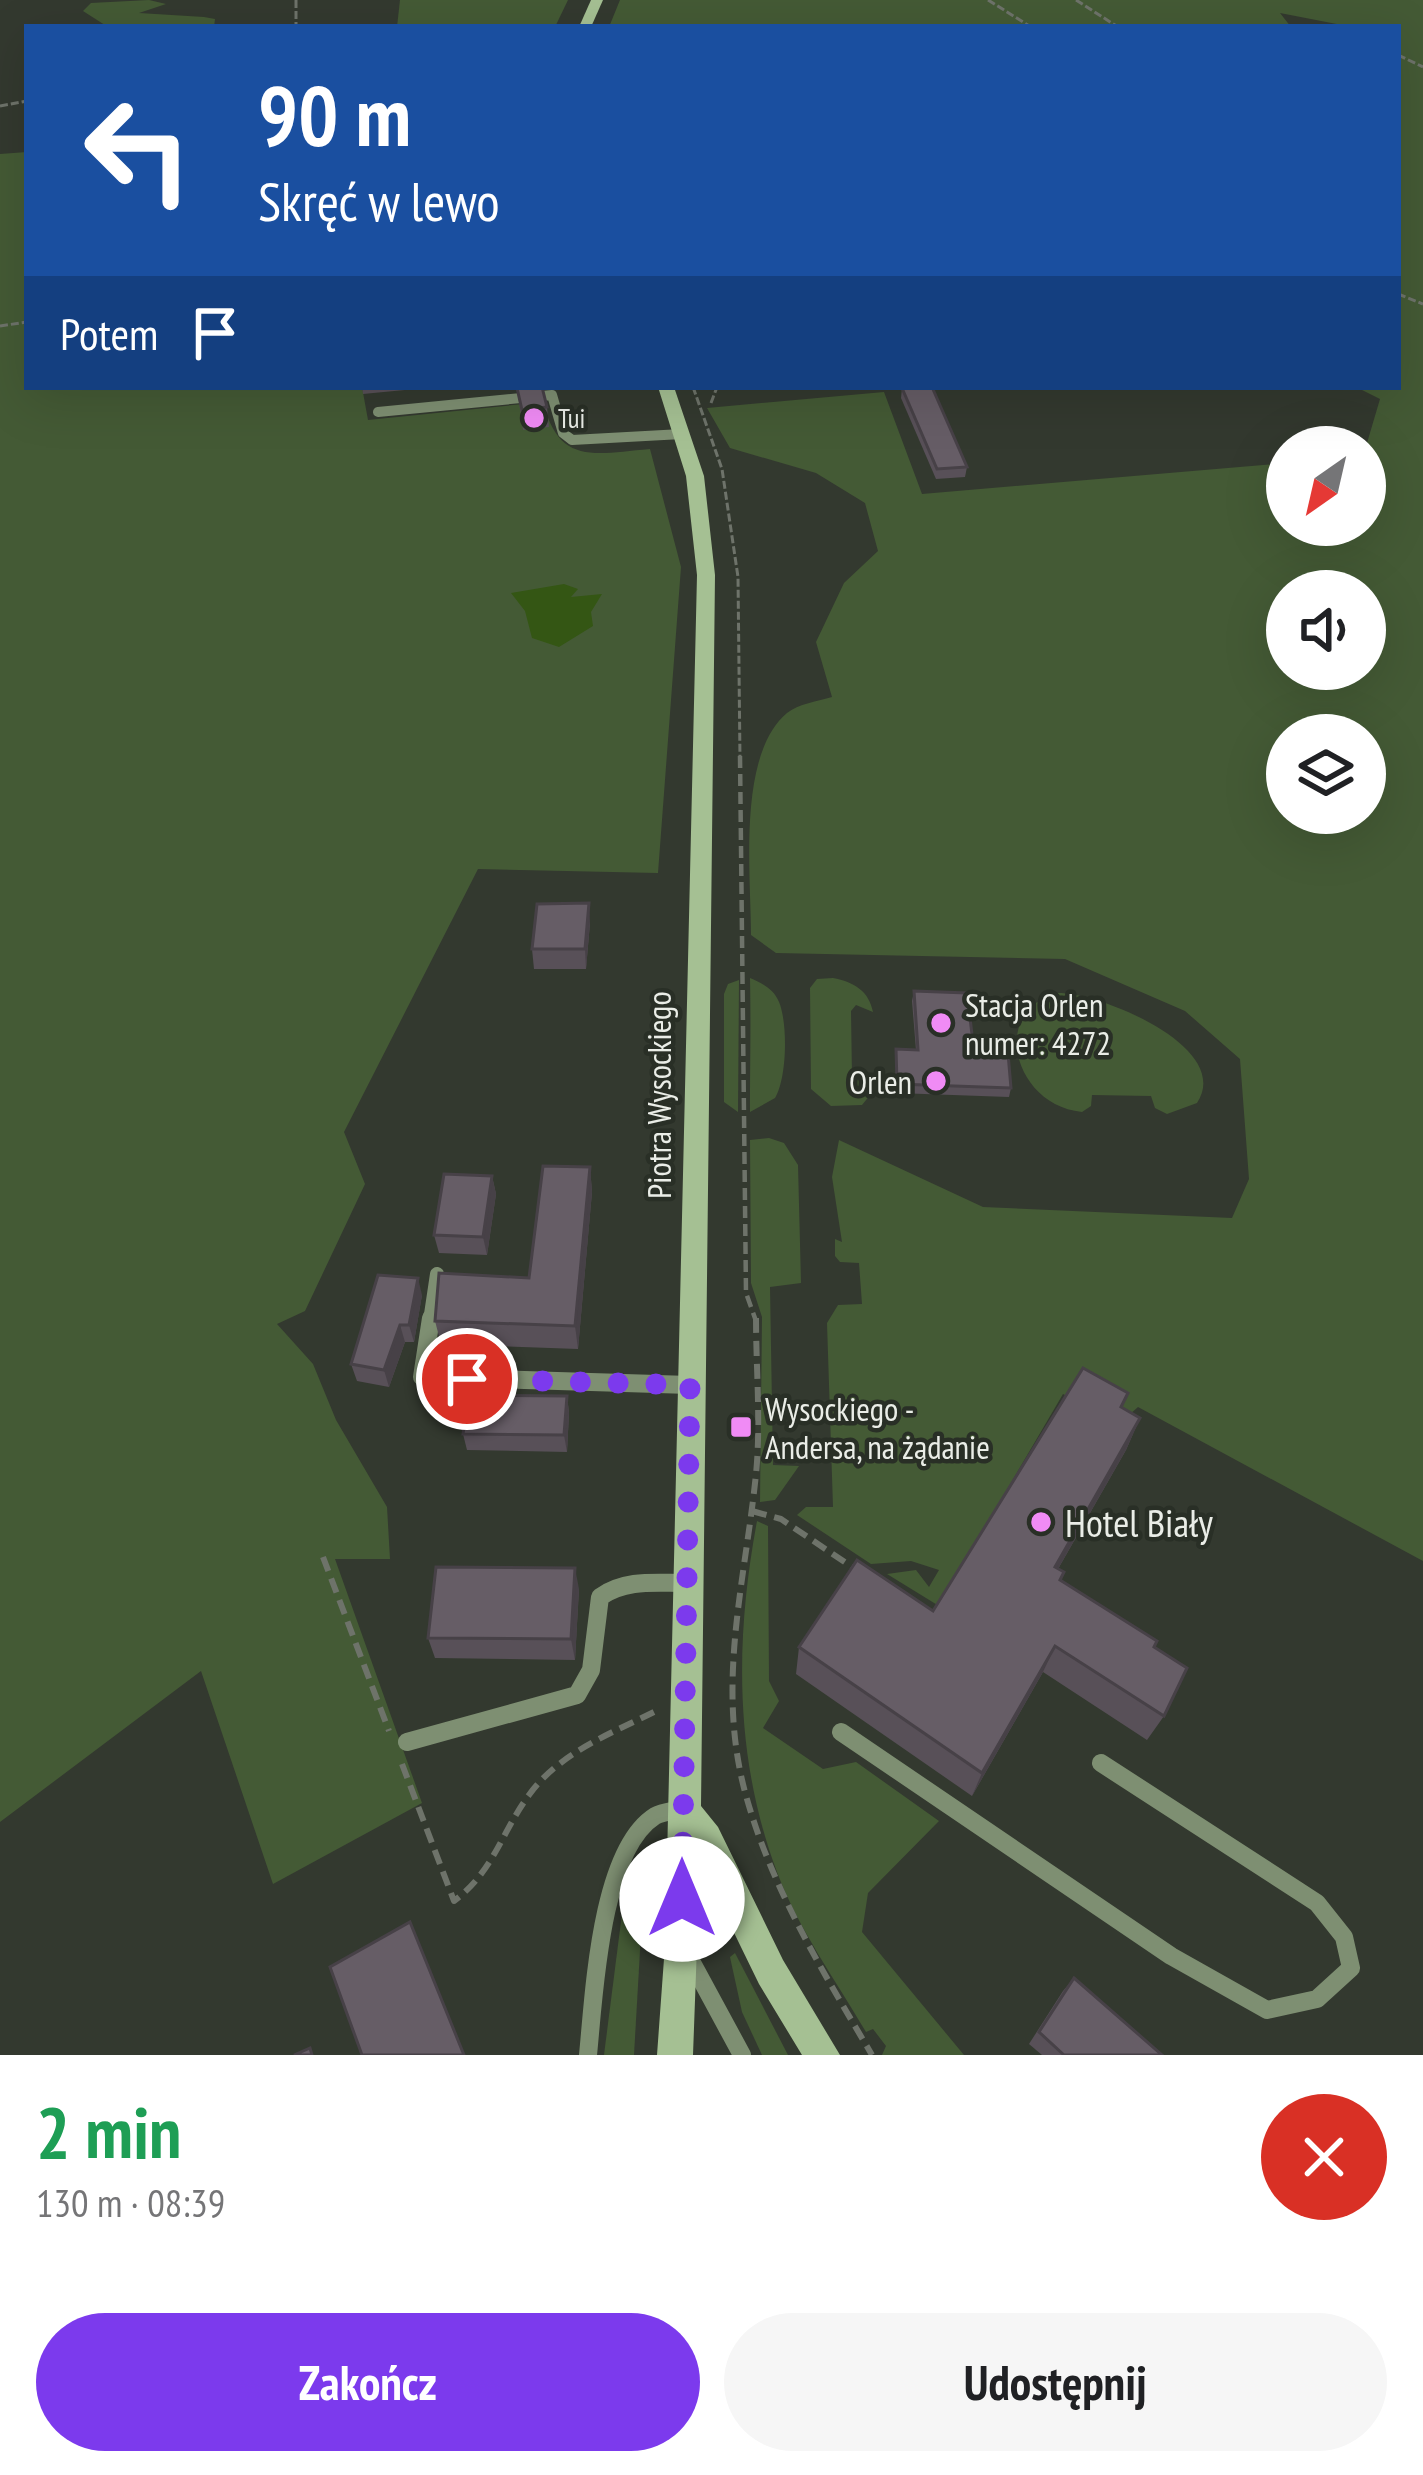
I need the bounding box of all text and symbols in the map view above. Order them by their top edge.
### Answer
text: 90 m [258,60,411,169]
icon: left [60,72,216,228]
text: Skręć w lewo [258,166,500,236]
icon: arrive [182,300,248,366]
text: Potem [60,304,158,362]
place label: Tui [558,401,585,435]
marker: Tui [521,405,547,431]
north arrow [1266,426,1386,546]
map controls [1266,426,1386,834]
button: sound [1266,570,1386,690]
button: layers [1266,714,1386,834]
place label: Stacja Orlen numer: 4272 [965,983,1111,1064]
street label: Piotra Wysockiego [637,991,680,1199]
marker: Stacja Orlen numer: 4272 [928,1010,954,1036]
place label: Orlen [849,1060,912,1103]
marker: Orlen [923,1068,949,1094]
pin [416,1328,518,1430]
icon: arrive [434,1346,500,1412]
place label: Wysockiego - Andersa, na żądanie [765,1387,990,1468]
marker: Wysockiego - Andersa, na żądanie [728,1414,754,1440]
place label: Hotel Biały [1065,1497,1213,1548]
marker: Hotel Biały [1028,1509,1054,1535]
position arrow [619,1836,745,1962]
text: 2 min [36,2085,181,2178]
button: close [1261,2094,1387,2220]
text: 130 m · 08:39 [36,2177,225,2228]
button: Zakończ [36,2313,700,2451]
button: Udostępnij [724,2313,1387,2451]

